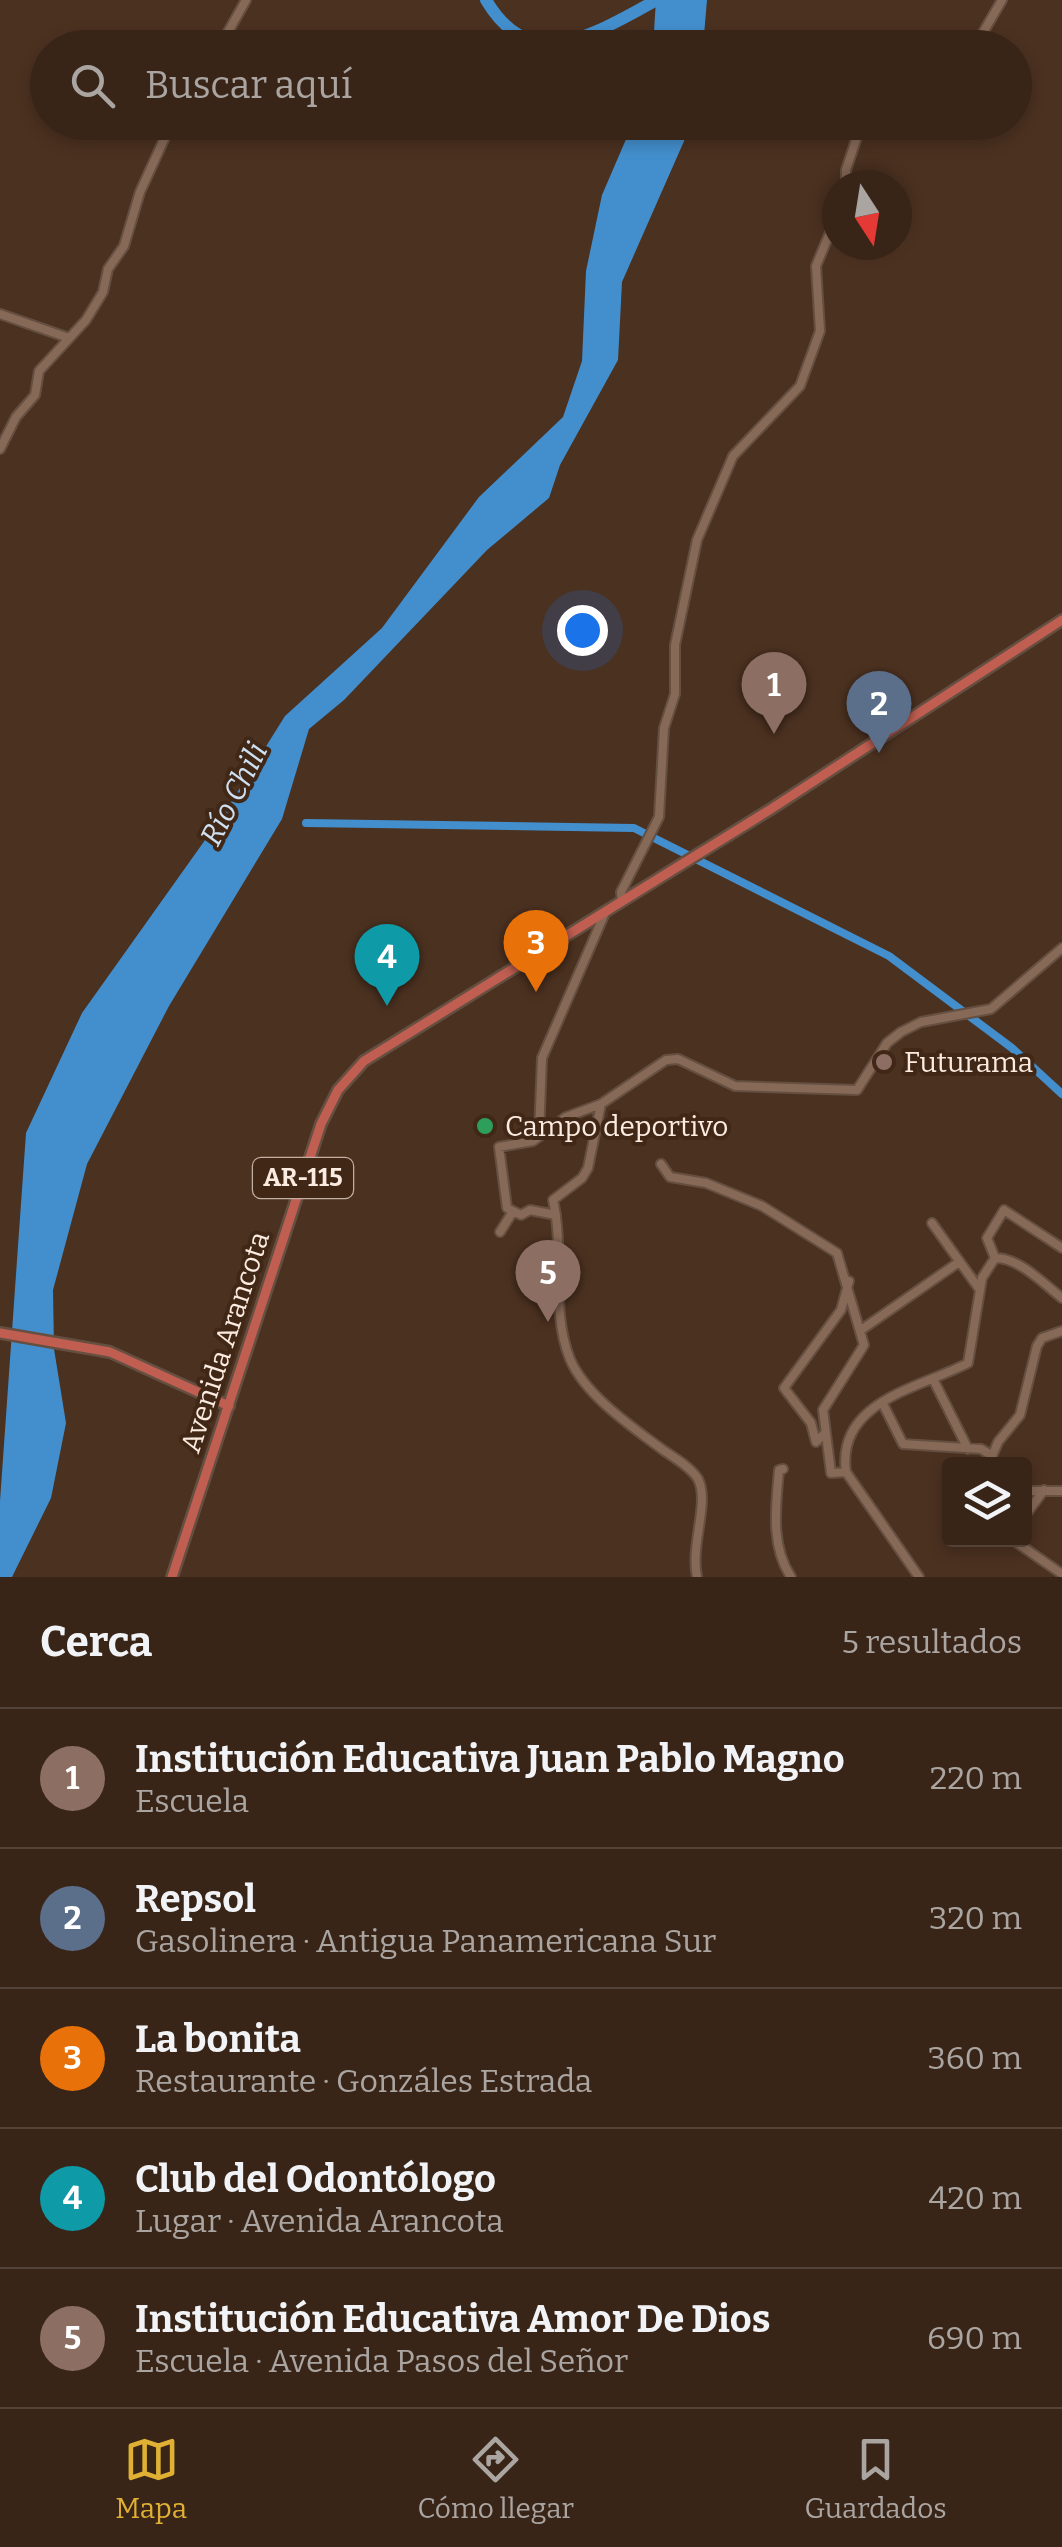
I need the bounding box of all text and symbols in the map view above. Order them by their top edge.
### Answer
search box [30,30,1032,140]
icon: search [65,58,120,113]
text: Buscar aquí [145,62,352,108]
north arrow [822,170,912,260]
your location [557,605,608,656]
pin: 1 [742,652,806,734]
pin: 2 [846,670,912,753]
water label: Río Chili [193,737,275,851]
pin: 3 [504,910,568,992]
pin: 4 [354,924,420,1006]
place label: Futurama [904,1046,1033,1079]
marker: Futurama [873,1051,895,1073]
place label: Campo deportivo [505,1110,728,1143]
marker: Campo deportivo [474,1115,496,1137]
road number: AR-115 [253,1158,353,1198]
street label: Avenida Arancota [174,1227,276,1457]
pin: 5 [516,1240,580,1322]
map controls [942,1457,1032,1547]
button: layers [942,1457,1032,1547]
text: Cerca [40,1617,152,1667]
text: 5 resultados [842,1623,1022,1661]
text: Institución Educativa Juan Pablo Magno [135,1736,845,1782]
text: 1 [66,1759,79,1797]
text: 220 m [930,1759,1022,1797]
text: Escuela [135,1782,249,1820]
text: Repsol [135,1876,256,1922]
text: 2 [63,1899,82,1937]
text: 320 m [929,1899,1022,1937]
text: Gasolinera · Antigua Panamericana Sur [135,1922,716,1960]
text: La bonita [135,2016,301,2062]
text: 3 [63,2039,82,2077]
text: 360 m [928,2039,1022,2077]
text: Restaurante · Gonzáles Estrada [135,2062,592,2100]
text: Club del Odontólogo [135,2156,496,2202]
text: 4 [63,2179,82,2217]
text: 420 m [928,2179,1022,2217]
text: Lugar · Avenida Arancota [135,2202,504,2240]
text: Institución Educativa Amor De Dios [135,2296,770,2342]
text: 5 [64,2319,81,2357]
text: 690 m [927,2319,1022,2357]
text: Escuela · Avenida Pasos del Señor [135,2342,628,2380]
tab: Mapa [115,2432,187,2525]
tab: Cómo llegar [418,2432,574,2525]
tab: Guardados [804,2432,947,2525]

